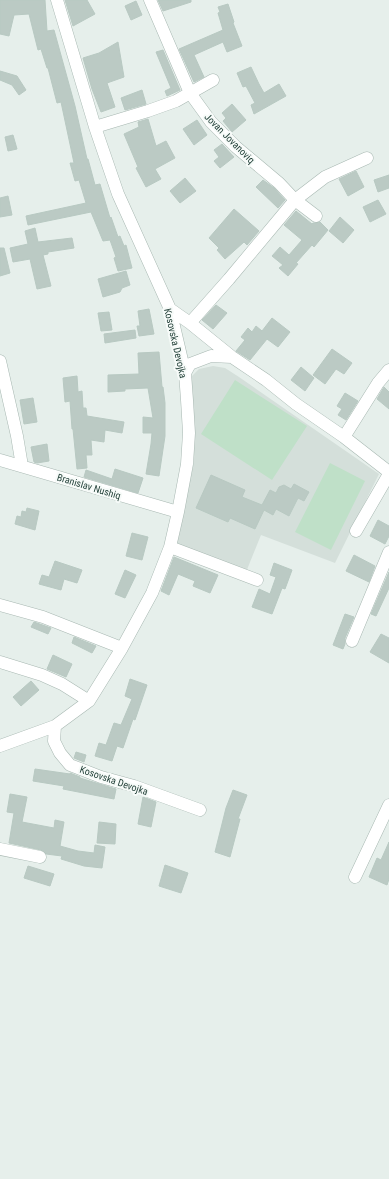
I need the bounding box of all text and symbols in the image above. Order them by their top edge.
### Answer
street label: Jovan Jovanoviq [202,111,257,166]
street label: Kosovska Devojka [162,307,189,379]
street label: Branislav Nushiq [56,472,122,501]
street label: Kosovska Devojka [78,764,150,797]

